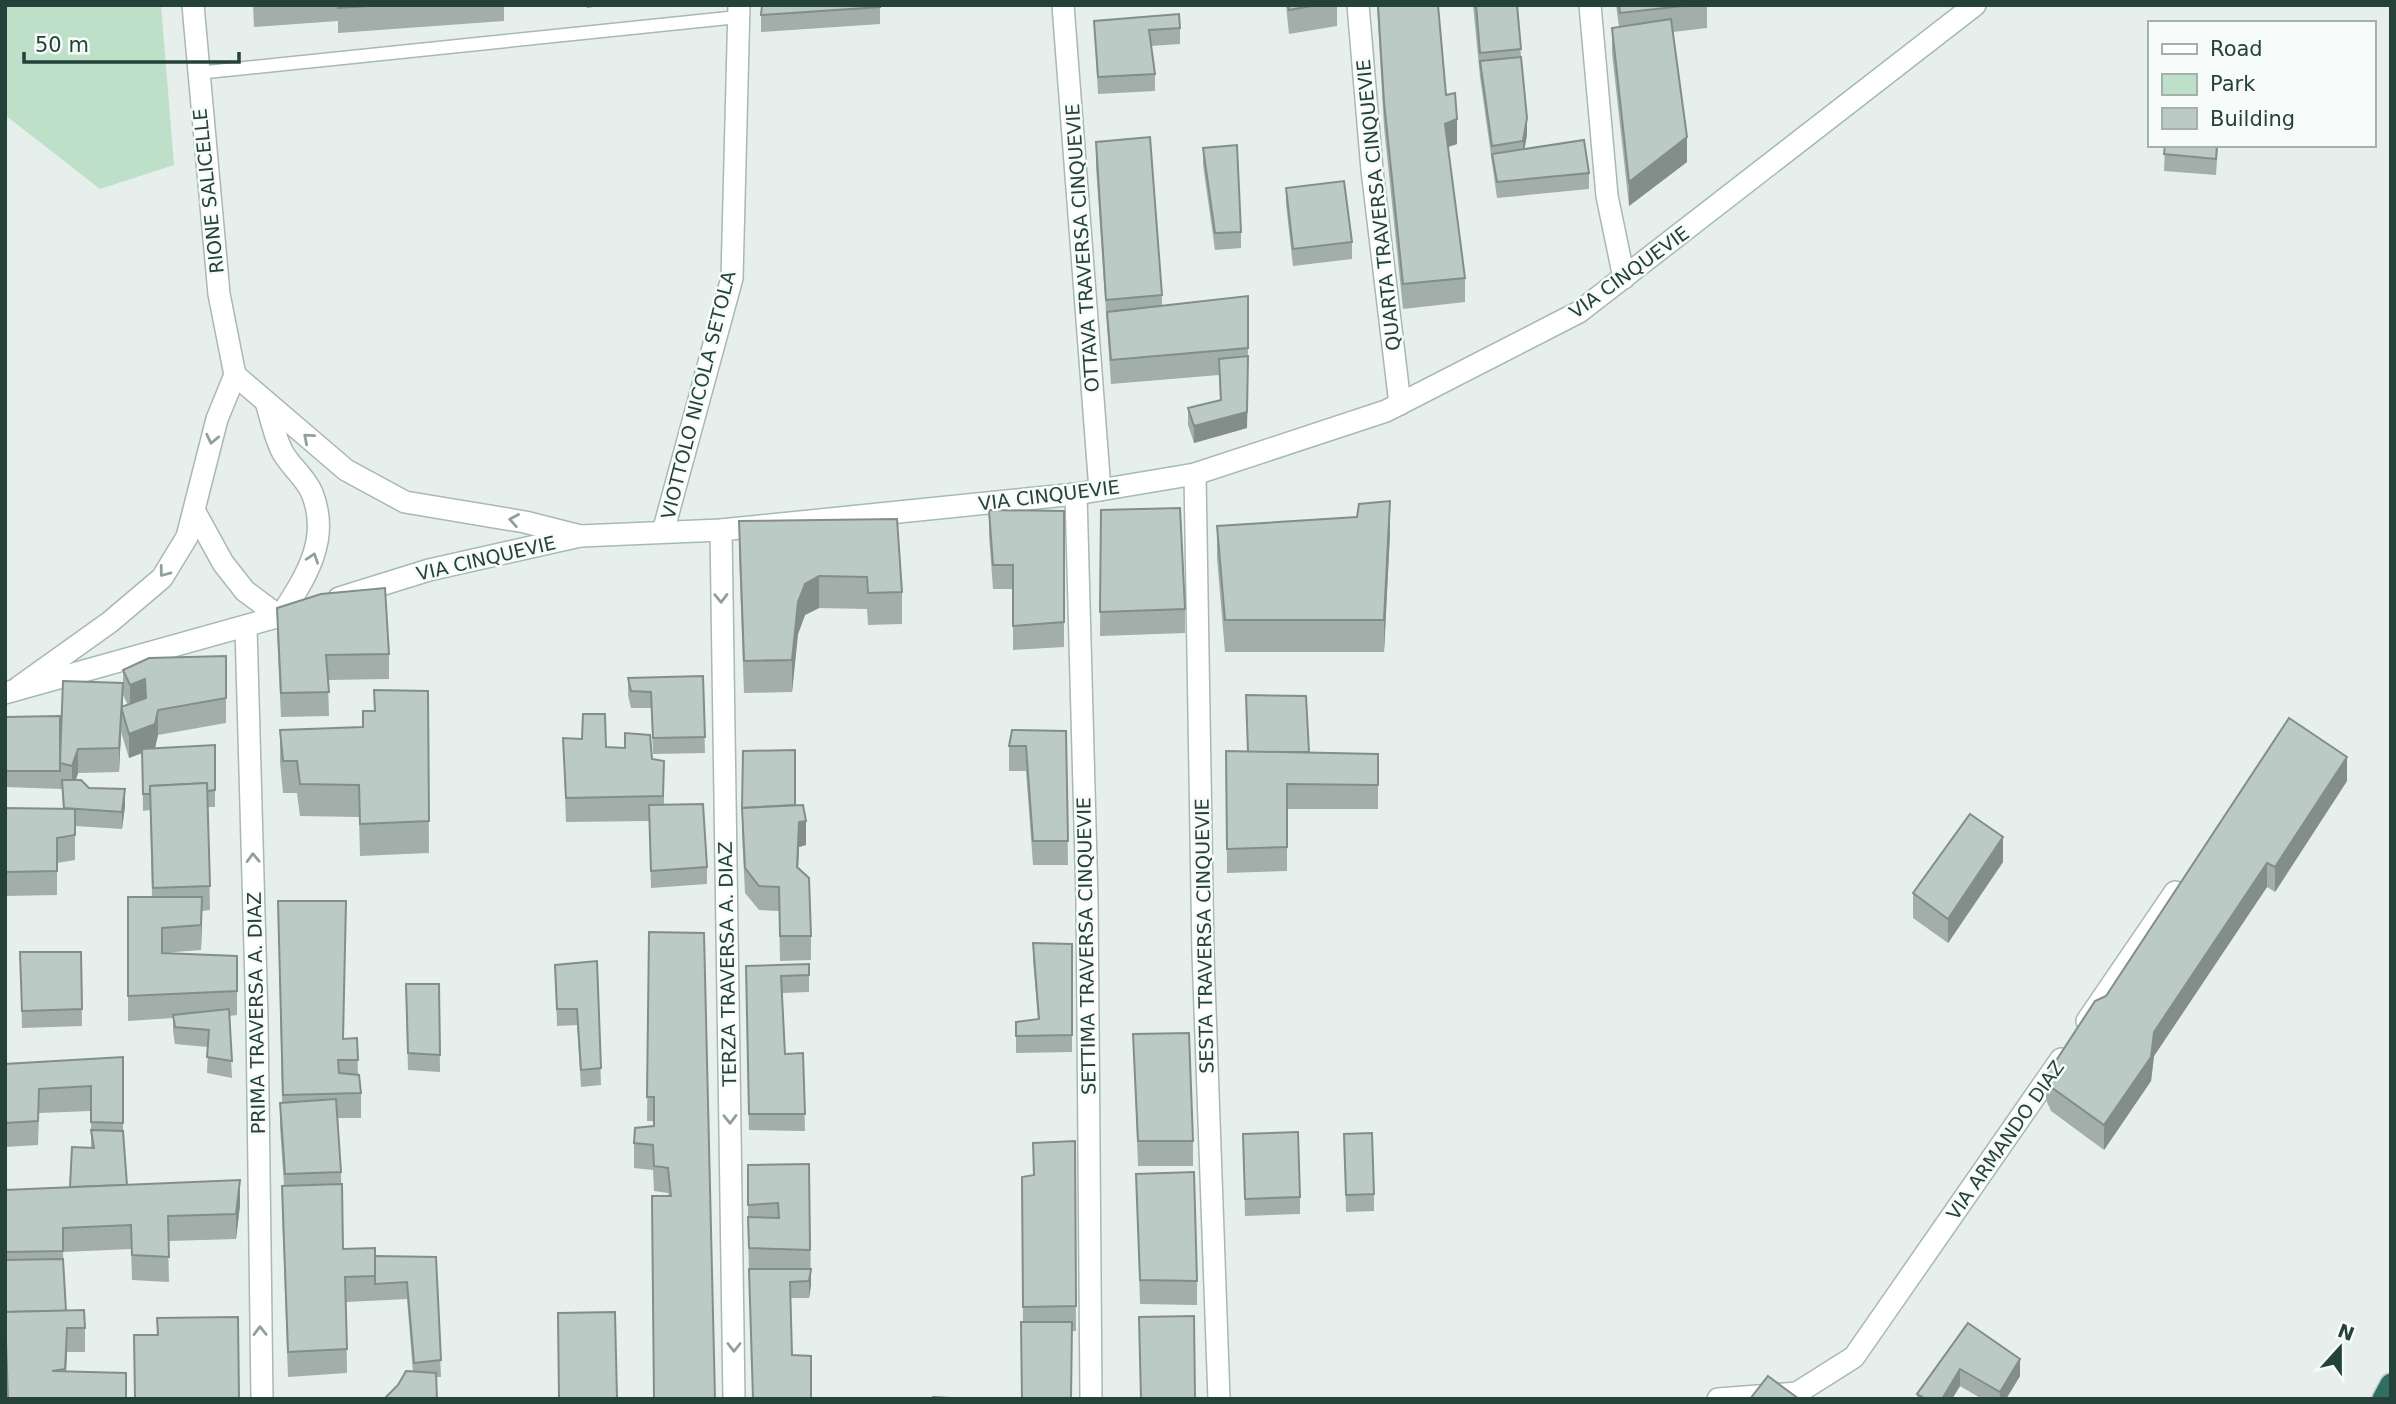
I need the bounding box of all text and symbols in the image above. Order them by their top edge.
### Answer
scale bar [24,21,240,65]
legend [2148,21,2375,147]
text: 50 m [35,33,89,57]
text: Road [2210,37,2263,61]
street label: QUARTA TRAVERSA CINQUEVIE [1352,58,1404,352]
text: Park [2210,72,2256,96]
street label: OTTAVA TRAVERSA CINQUEVIE [1061,103,1103,393]
street label: RIONE SALICELLE [188,107,228,275]
text: Building [2210,107,2295,131]
street label: VIA CINQUEVIE [1565,221,1693,323]
street label: VIOTTOLO NICOLA SETOLA [656,269,740,521]
one-way arrow [206,433,221,445]
one-way arrow [303,434,316,446]
street label: VIA CINQUEVIE [977,475,1121,515]
one-way arrow [508,513,520,528]
street label: VIA CINQUEVIE [414,531,558,585]
one-way arrow [305,552,319,564]
one-way arrow [160,565,173,577]
one-way arrow [714,593,729,604]
street label: SETTIMA TRAVERSA CINQUEVIE [1072,797,1100,1095]
street label: SESTA TRAVERSA CINQUEVIE [1191,798,1217,1074]
street label: TERZA TRAVERSA A. DIAZ [714,841,740,1088]
one-way arrow [245,852,260,863]
street label: PRIMA TRAVERSA A. DIAZ [243,892,269,1134]
street label: VIA ARMANDO DIAZ [1942,1056,2068,1224]
one-way arrow [722,1115,738,1125]
north arrow [2305,1313,2375,1383]
text: N [2335,1319,2357,1345]
one-way arrow [252,1325,268,1335]
one-way arrow [726,1342,742,1353]

